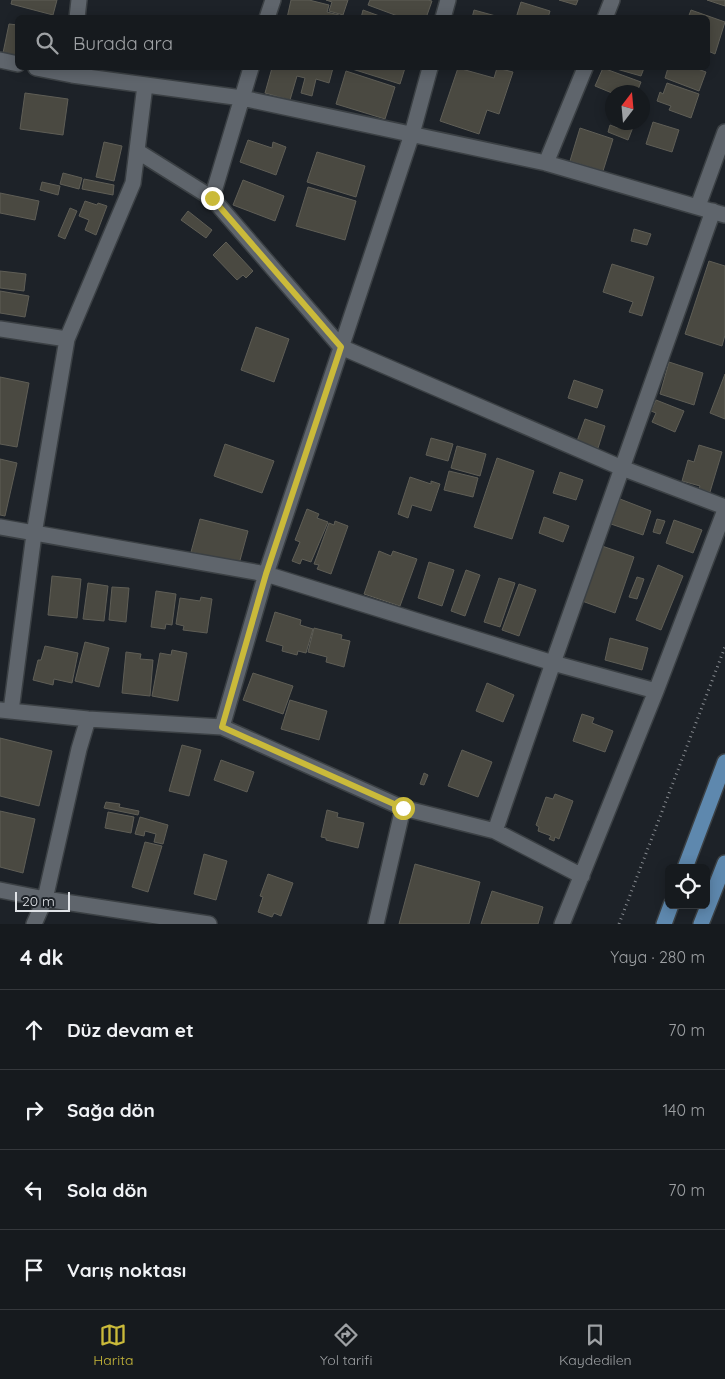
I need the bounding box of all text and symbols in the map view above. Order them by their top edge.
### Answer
search box [15,15,710,70]
icon: search [33,29,61,57]
text: Burada ara [73,31,173,55]
north arrow [605,85,650,130]
route end [201,187,224,210]
route start [392,797,415,820]
map controls [665,864,710,909]
button: locate [665,864,710,909]
scale bar [15,889,70,912]
text: 20 m [22,892,55,910]
text: 4 dk [20,944,63,970]
text: Yaya · 280 m [610,947,705,967]
icon: ahead [20,1016,48,1044]
text: Düz devam et [67,1018,194,1042]
text: 70 m [668,1020,705,1040]
icon: right [20,1096,48,1124]
text: Sağa dön [67,1098,155,1122]
text: 140 m [662,1100,705,1120]
icon: left [20,1176,48,1204]
text: Sola dön [67,1178,148,1202]
text: 70 m [668,1180,705,1200]
icon: arrive [20,1256,48,1284]
text: Varış noktası [67,1258,186,1282]
tab: Harita [93,1321,133,1369]
tab: Yol tarifi [320,1321,372,1369]
tab: Kaydedilen [559,1321,632,1369]

